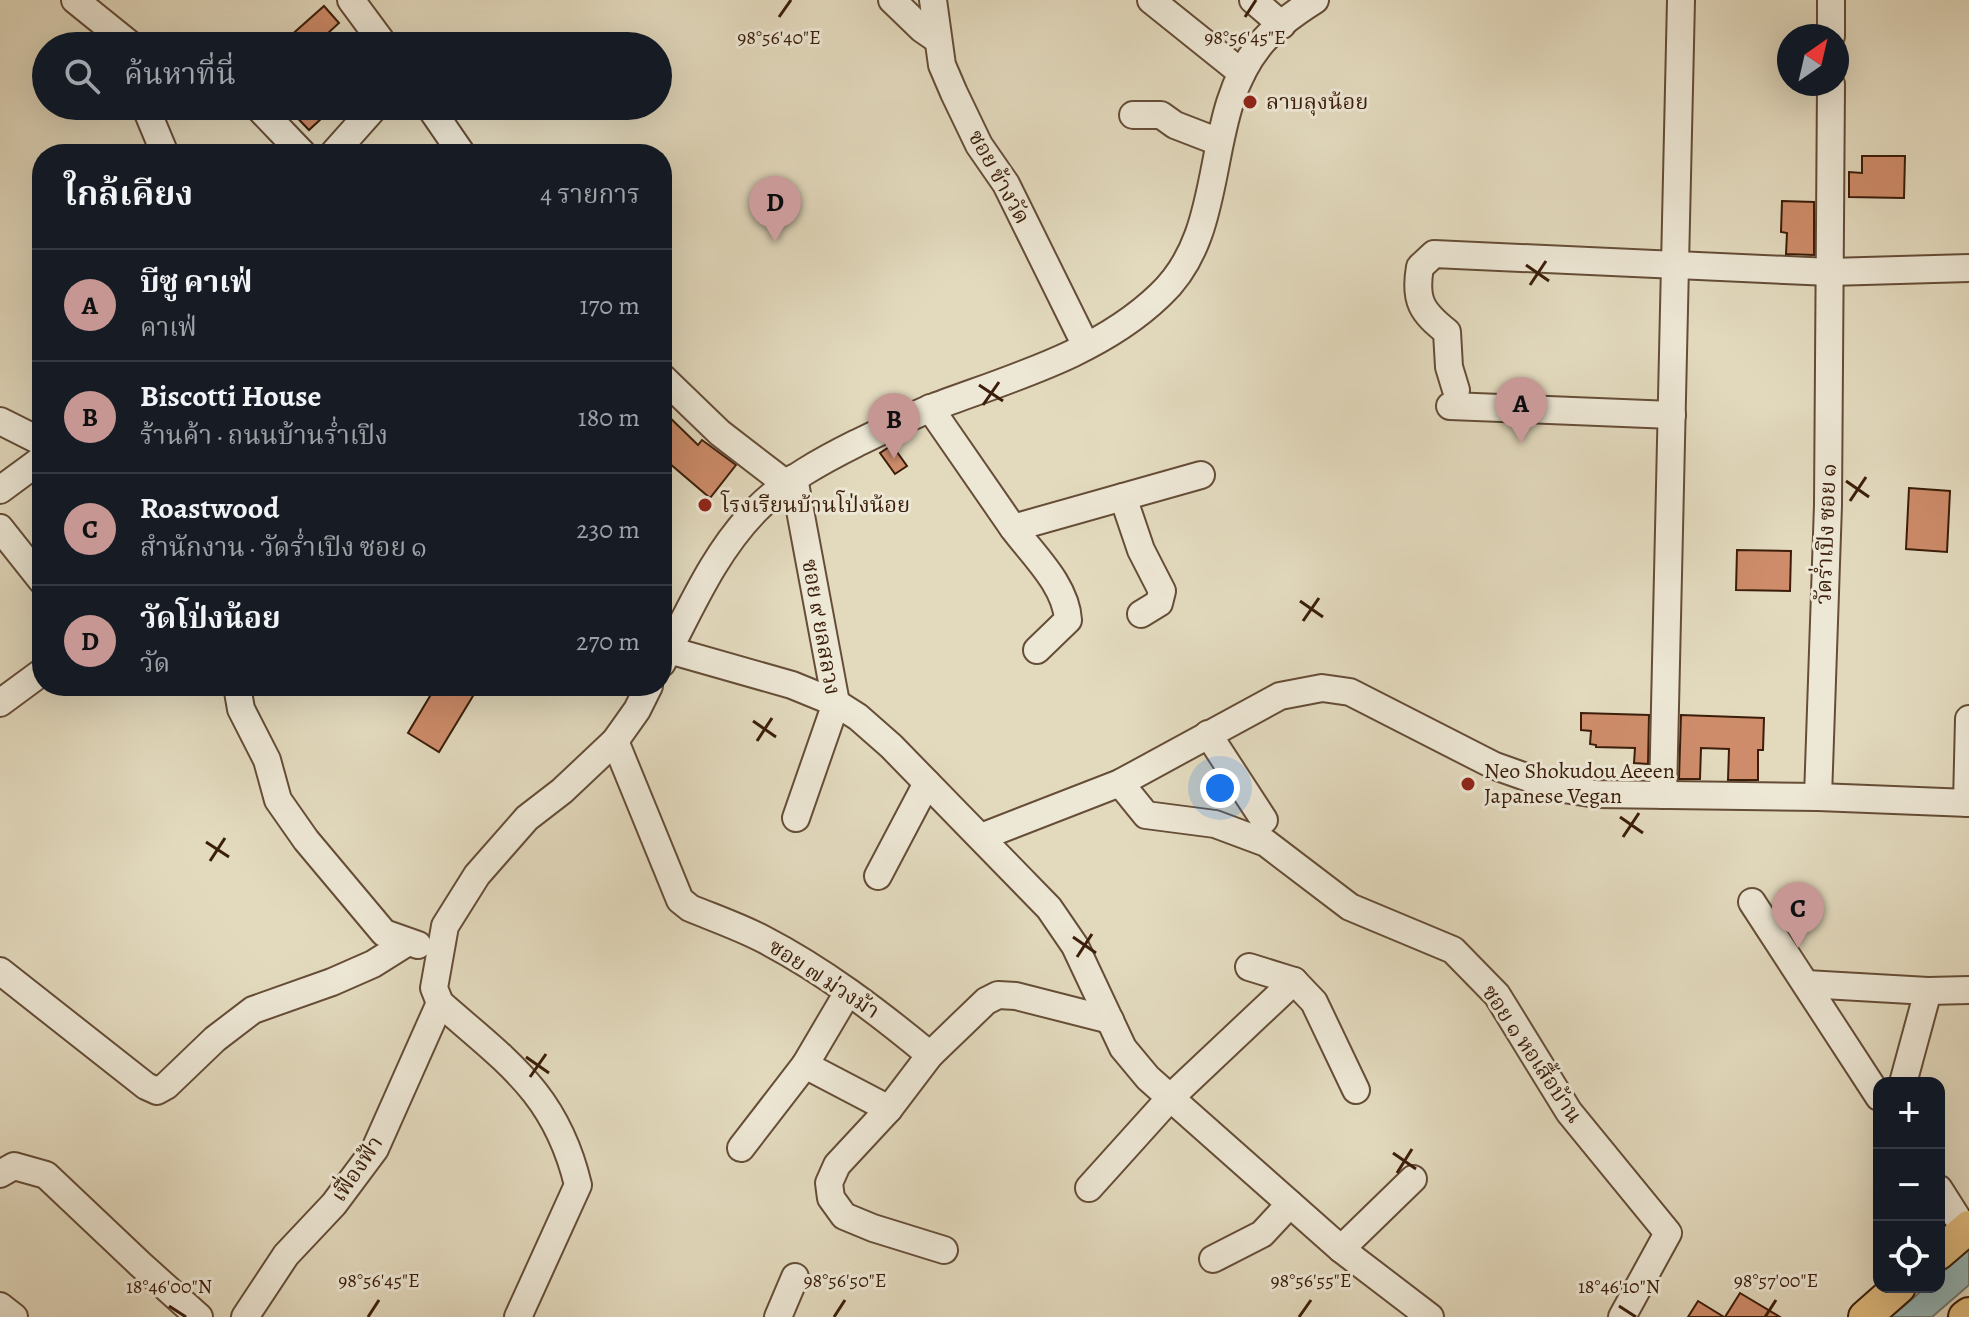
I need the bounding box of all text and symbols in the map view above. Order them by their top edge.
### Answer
text: 98°56'40"E [737,24,821,51]
text: 98°56'45"E [1204,24,1286,51]
north arrow [1777,24,1849,96]
search box [32,32,672,120]
icon: search [60,54,104,98]
text: ค้นหาที่นี่ [124,54,236,94]
place label: ลาบลุงน้อย [1266,87,1368,117]
marker: ลาบลุงน้อย [1241,93,1259,111]
street label: ซอย ข้างวัด [961,125,1037,229]
text: ใกล้เคียง [64,170,193,217]
pin: D [749,176,801,242]
text: 4 รายการ [540,177,640,212]
text: บีซู คาเฟ่ [140,262,252,302]
text: A [82,288,98,323]
text: 170 m [580,288,640,323]
text: คาเฟ่ [140,310,197,345]
text: Biscotti House [140,376,321,416]
pin: A [1495,377,1547,443]
pin: B [868,393,920,459]
text: B [82,400,98,435]
text: 180 m [578,400,640,435]
text: ร้านค้า · ถนนบ้านร่ำเปิง [140,418,388,453]
street label: วัดร่ำเปิง ซอย ๑ [1807,463,1843,605]
text: Roastwood [140,488,279,528]
place label: โรงเรียนบ้านโป่งน้อย [720,490,910,520]
marker: โรงเรียนบ้านโป่งน้อย [696,496,714,514]
text: C [82,512,98,547]
text: 230 m [576,512,640,547]
text: สำนักงาน · วัดร่ำเปิง ซอย ๑ [140,530,427,565]
street label: ซอย ๙ ยลสลวง [794,557,848,697]
text: วัดโป่งน้อย [140,598,281,638]
text: D [81,624,99,659]
text: 270 m [576,624,640,659]
text: วัด [140,646,170,681]
place label: Neo Shokudou Aeeen Japanese Vegan [1484,756,1675,811]
your location [1200,768,1240,808]
marker: Neo Shokudou Aeeen Japanese Vegan [1459,775,1477,793]
pin: C [1772,882,1824,948]
street label: ซอย ๗ ม่วงม้า [763,932,885,1026]
street label: ซอย ๑ หอเสื้อบ้าน [1475,978,1591,1129]
map controls [1873,1077,1945,1293]
button: + [1873,1077,1945,1149]
street label: เฟื่องฟ้า [322,1129,390,1208]
button: − [1873,1149,1945,1221]
button: locate [1873,1221,1945,1293]
text: 98°56'45"E [338,1267,420,1294]
text: 98°56'50"E [803,1267,887,1294]
text: 98°56'55"E [1270,1267,1352,1294]
text: 98°57'00"E [1734,1267,1818,1294]
text: 18°46'00"N [126,1273,212,1300]
text: 18°46'10"N [1578,1273,1660,1300]

